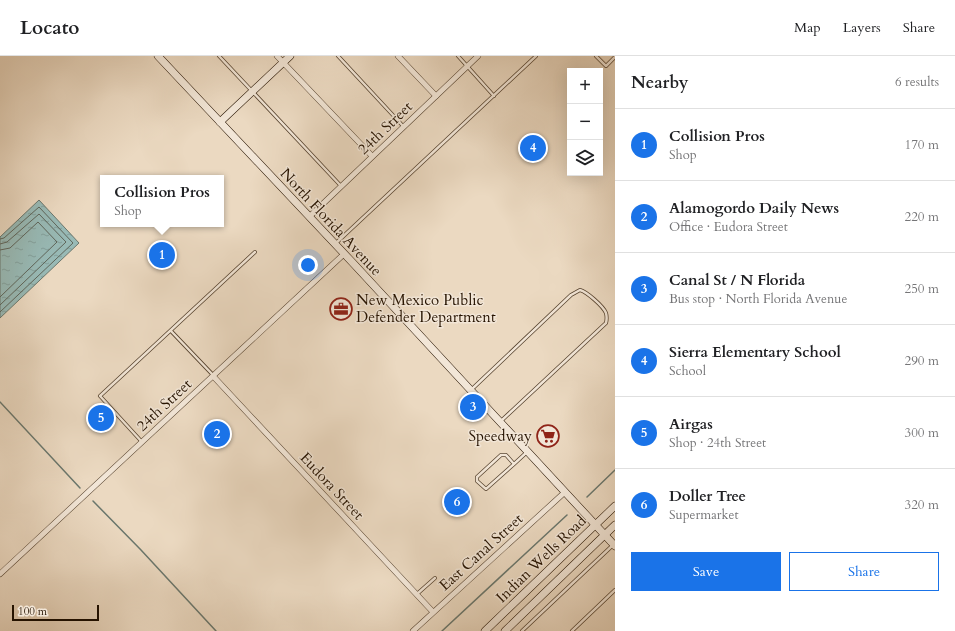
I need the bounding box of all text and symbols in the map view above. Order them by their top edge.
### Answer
text: Locato [20,15,79,41]
text: Map [794,18,821,37]
text: Layers [843,18,881,37]
text: Share [903,18,935,37]
map controls [567,68,603,176]
button: + [567,68,603,104]
text: Nearby [631,71,688,94]
text: 6 results [895,73,939,91]
street label: 24th Street [353,97,417,159]
button: − [567,104,603,140]
text: Collision Pros [669,126,765,146]
pin: 4 [520,133,546,163]
text: 1 [641,136,647,154]
text: 170 m [905,136,939,154]
button: layers [567,140,603,176]
text: Shop [669,146,697,164]
street label: North Florida Avenue [276,164,386,280]
popup [100,175,224,227]
text: Collision Pros [114,182,210,202]
text: Alamogordo Daily News [669,198,839,218]
text: Shop [114,202,142,220]
text: 2 [641,208,647,226]
text: 220 m [905,208,939,226]
text: Office · Eudora Street [669,218,788,236]
pin: 1 [149,240,175,270]
your location [298,255,318,275]
text: Canal St / N Florida [669,270,805,290]
text: 3 [641,280,647,298]
text: 250 m [905,280,939,298]
place label: New Mexico Public Defender Department [356,290,496,327]
text: Bus stop · North Florida Avenue [669,290,847,308]
office icon: New Mexico Public Defender Department [328,296,354,322]
text: Sierra Elementary School [669,342,841,362]
text: 4 [641,352,647,370]
text: 290 m [905,352,939,370]
text: School [669,362,706,380]
street label: 24th Street [132,374,196,436]
pin: 3 [460,392,486,422]
pin: 5 [88,403,114,433]
text: Airgas [669,414,713,434]
pin: 2 [204,419,230,449]
supermarket icon: Speedway [535,423,561,449]
text: 5 [641,424,647,442]
text: 300 m [905,424,939,442]
place label: Speedway [468,426,532,446]
text: Shop · 24th Street [669,434,766,452]
street label: Eudora Street [295,448,369,524]
text: Doller Tree [669,486,746,506]
pin: 6 [444,487,470,517]
text: 6 [641,496,647,514]
text: 320 m [905,496,939,514]
text: Supermarket [669,506,739,524]
street label: East Canal Street [435,509,527,595]
street label: Indian Wells Road [492,511,590,607]
button: Save [631,552,781,591]
button: Share [789,552,939,591]
scale bar [12,603,99,622]
text: 100 m [18,604,47,619]

